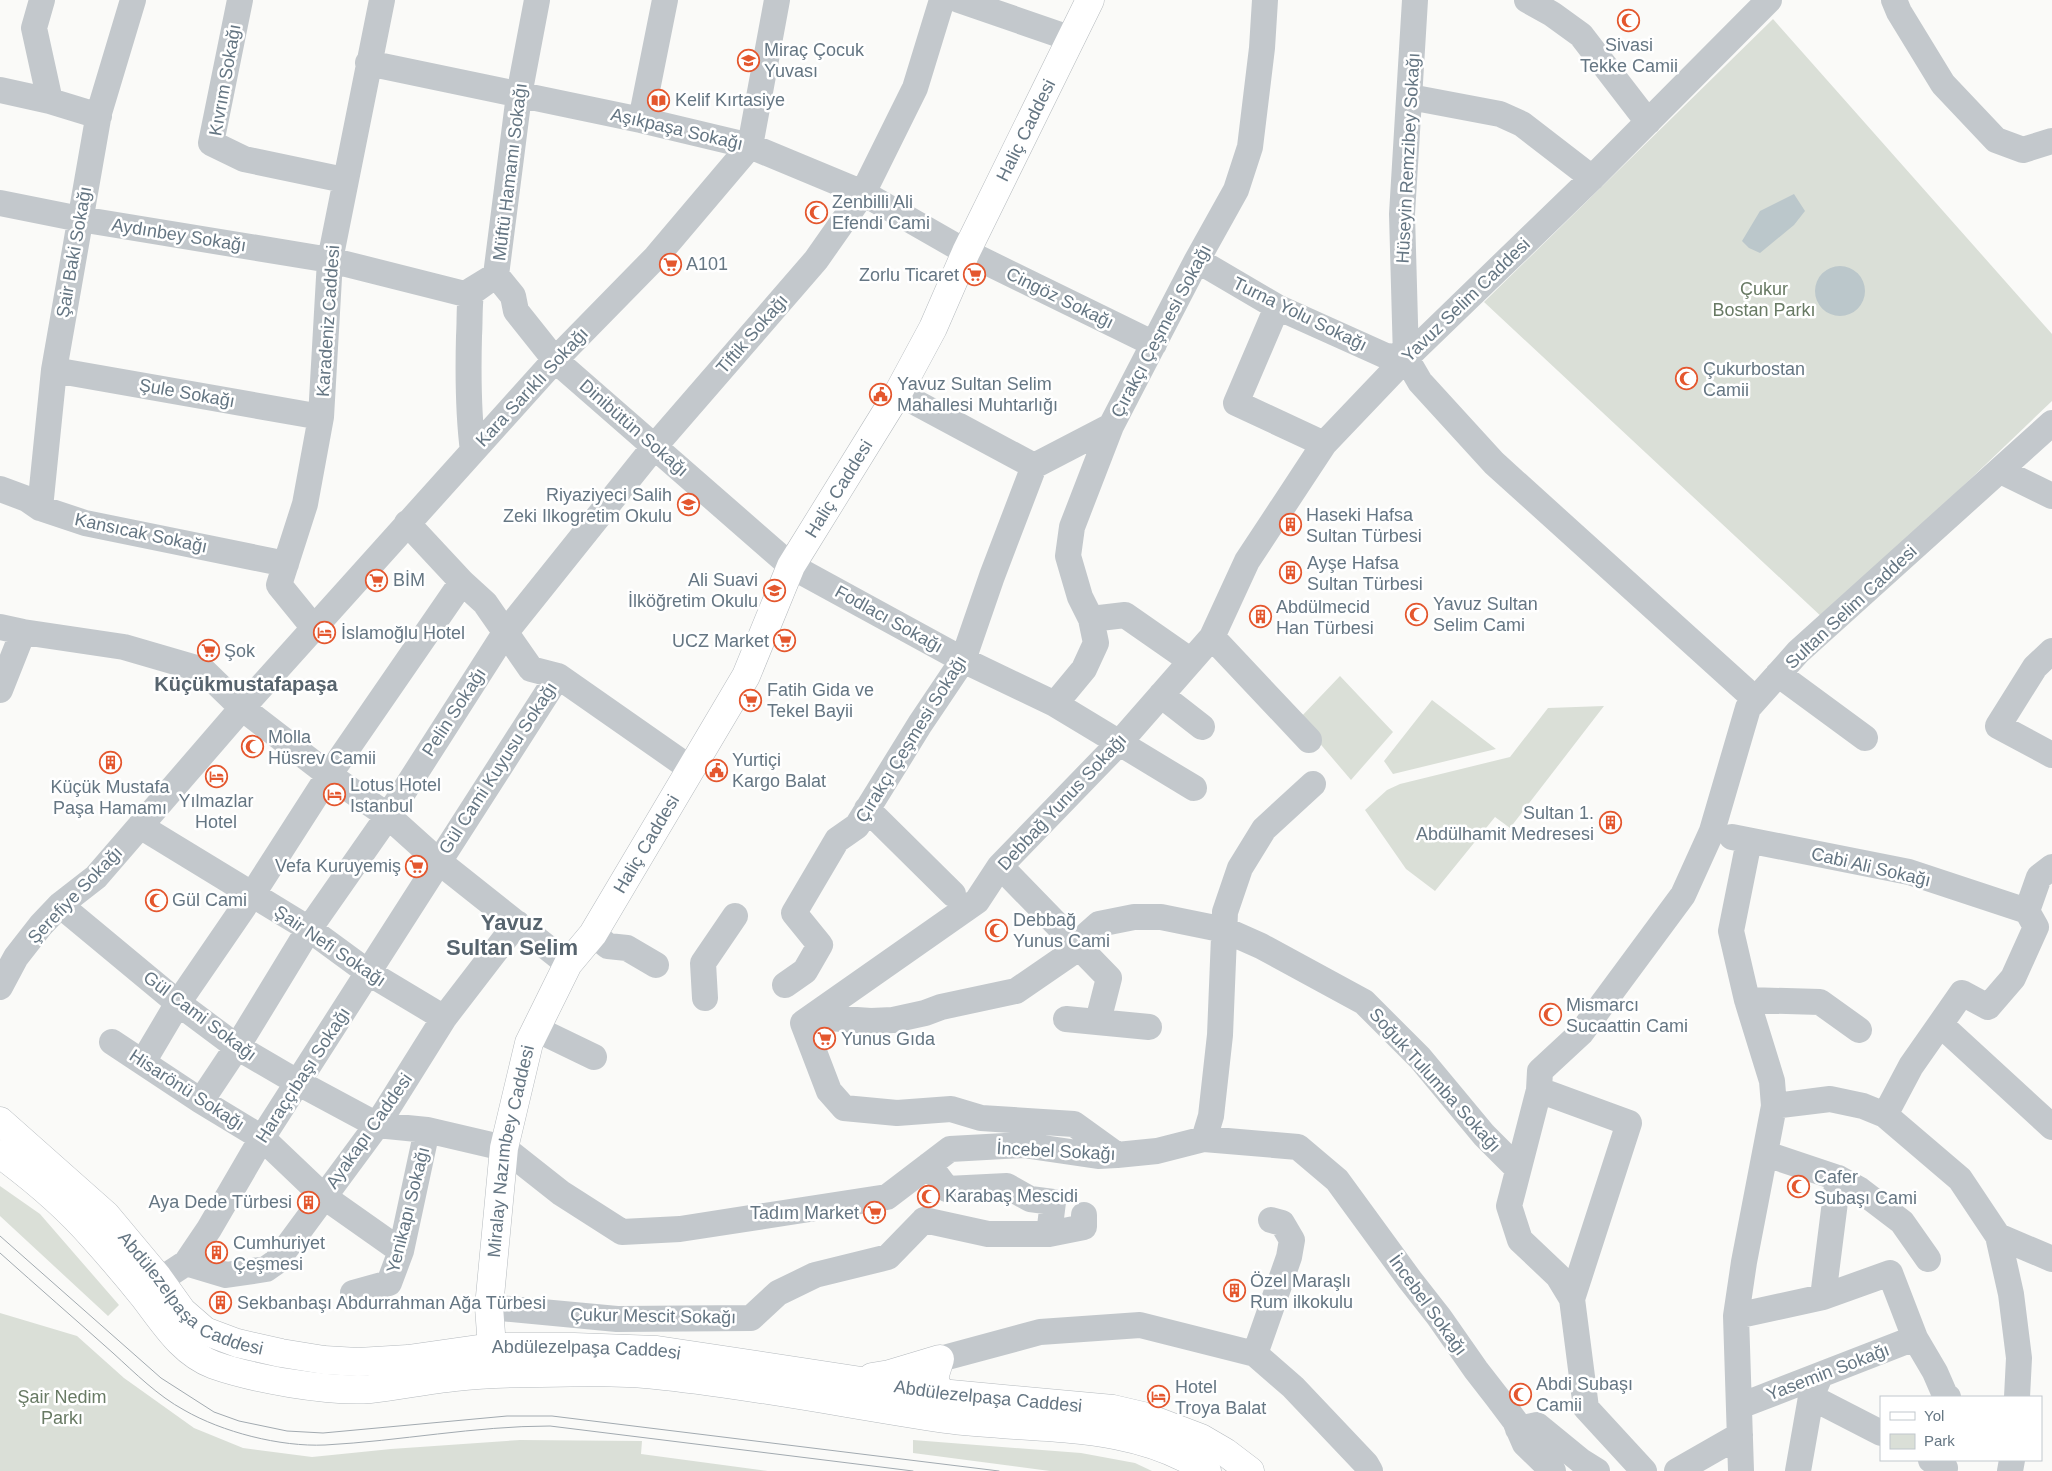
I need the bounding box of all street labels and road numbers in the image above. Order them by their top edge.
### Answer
street label: Kıvrım Sokağı [205,23,245,137]
street label: Hüseyin Remzibey Sokağı [1392,52,1424,264]
street label: Haliç Caddesi [992,76,1059,184]
street label: Müftü Hamamı Sokağı [489,82,531,262]
street label: Aşıkpaşa Sokağı [609,104,745,154]
street label: Şair Baki Sokağı [53,185,95,319]
street label: Aydınbey Sokağı [110,215,248,255]
street label: Yavuz Selim Caddesi [1398,234,1534,366]
street label: Çırakçı Çeşmesi Sokağı [1107,241,1215,421]
street label: Karadeniz Caddesi [313,244,343,398]
street label: Cingöz Sokağı [1003,263,1117,333]
street label: Turna Yolu Sokağı [1230,273,1370,355]
street label: Tiftik Sokağı [712,290,792,378]
street label: Kara Sarıklı Sokağı [472,323,592,451]
street label: Şule Sokağı [137,375,237,411]
street label: Dinibütün Sokağı [576,375,692,481]
street label: Haliç Caddesi [801,436,876,541]
street label: Kansıcak Sokağı [73,509,209,557]
street label: Sultan Selim Caddesi [1781,541,1921,673]
street label: Fodlacı Sokağı [832,581,946,657]
street label: Çırakçı Çeşmesi Sokağı [851,652,971,826]
street label: Pelin Sokağı [418,664,490,760]
street label: Gül Cami Kuyusu Sokağı [435,678,561,858]
street label: Debbağ Yunus Sokağı [994,730,1130,874]
street label: Haliç Caddesi [609,791,683,897]
street label: Şerefiye Sokağı [24,842,126,948]
street label: Cabi Ali Sokağı [1809,844,1933,890]
street label: Şair Nefi Sokağı [270,901,390,991]
street label: Gül Cami Sokağı [140,967,260,1065]
street label: Haraççıbaşı Sokağı [252,1004,354,1146]
street label: Soğuk Tulumba Sokağı [1365,1004,1505,1156]
street label: Miralay Nazımbey Caddesi [484,1043,538,1258]
street label: Hisarönü Sokağı [126,1045,248,1135]
street label: Ayakapı Caddesi [322,1070,416,1192]
street label: İncebel Sokağı [996,1138,1116,1164]
street label: Yenikapı Sokağı [383,1145,433,1275]
street label: Abdülezelpaşa Caddesi [114,1228,265,1359]
street label: İncebel Sokağı [1385,1251,1471,1359]
street label: Çukur Mescit Sokağı [570,1305,736,1327]
street label: Abdülezelpaşa Caddesi [492,1337,682,1363]
street label: Yasemin Sokağı [1764,1339,1892,1405]
street label: Abdülezelpaşa Caddesi [893,1376,1083,1416]

